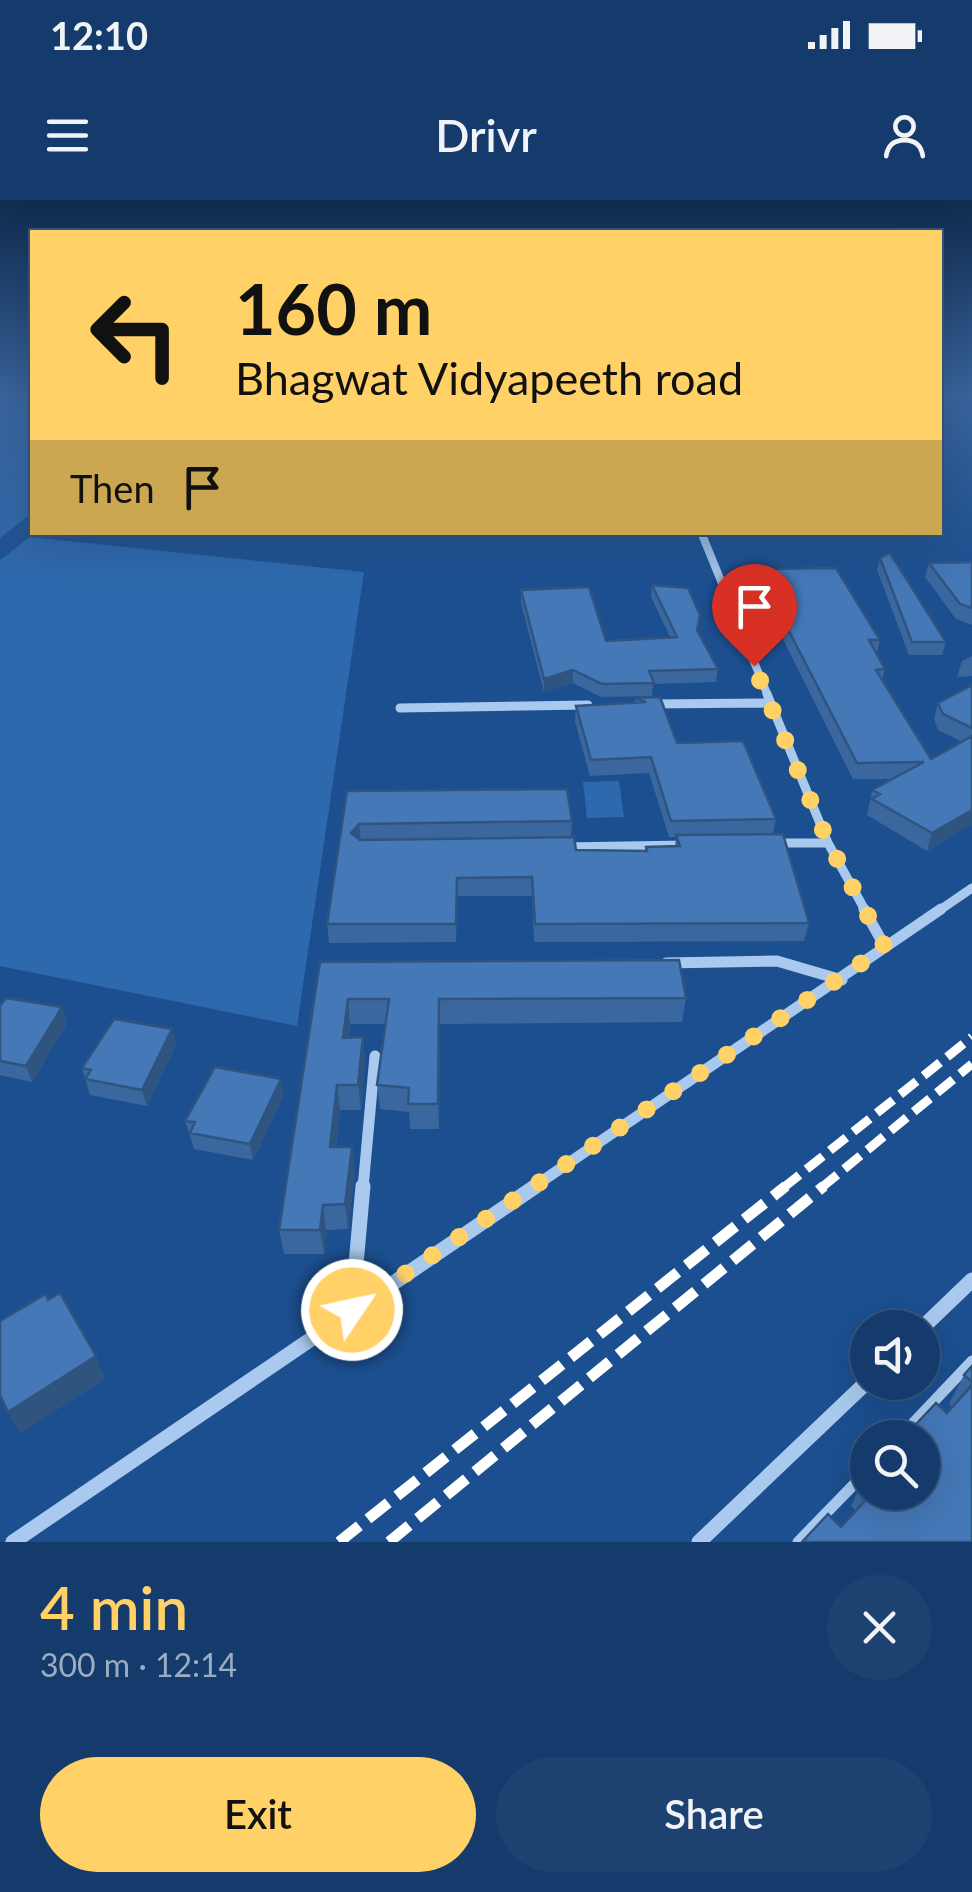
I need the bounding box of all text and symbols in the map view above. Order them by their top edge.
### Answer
text: 12:10 [50,12,148,58]
icon: menu [40,108,95,163]
text: Drivr [435,108,537,162]
icon: person [877,108,932,163]
text: 160 m [235,266,432,350]
icon: left [70,270,200,400]
text: Bhagwat Vidyapeeth road [235,351,743,405]
icon: arrive [175,460,230,515]
text: Then [70,465,155,511]
pin [712,564,797,667]
icon: arrive [727,579,782,634]
position arrow [300,1258,404,1362]
map controls [850,1310,940,1510]
button: sound [850,1310,940,1400]
button: search [850,1420,940,1510]
text: 4 min [40,1571,188,1643]
button: close [827,1575,932,1680]
text: 300 m · 12:14 [40,1645,237,1684]
button: Exit [40,1757,476,1872]
button: Share [496,1757,932,1872]

